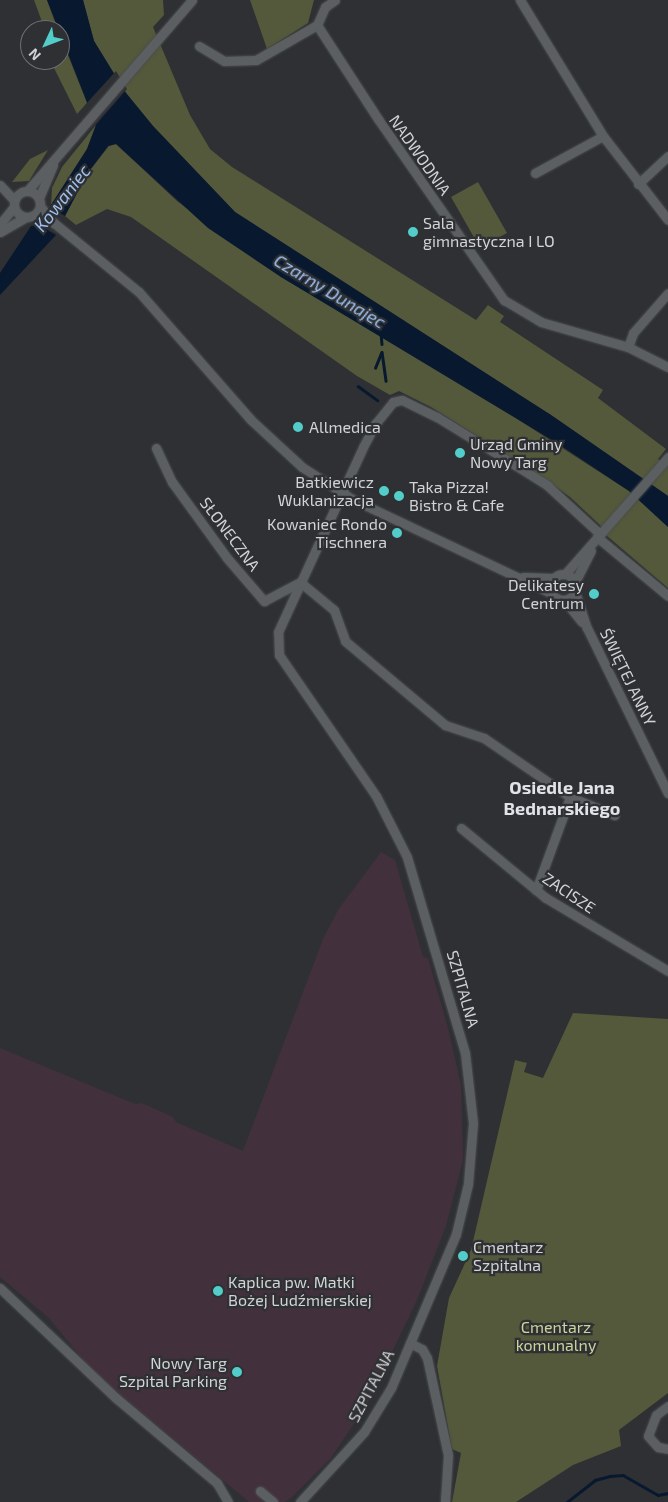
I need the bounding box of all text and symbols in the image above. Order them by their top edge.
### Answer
north arrow [20,20,70,70]
text: N [25,45,44,64]
street label: NADWODNIA [385,111,455,199]
water label: Kowaniec [29,160,95,236]
place label: Sala gimnastyczna I LO [423,213,555,251]
marker: Sala gimnastyczna I LO [407,226,419,238]
water label: Czarny Dunajec [270,249,390,333]
place label: Allmedica [309,417,381,437]
marker: Allmedica [291,420,305,434]
place label: Urząd Gminy Nowy Targ [470,434,563,472]
marker: Urząd Gminy Nowy Targ [454,447,466,459]
place label: Batkiewicz Wuklanizacja [277,472,374,510]
place label: Taka Pizza! Bistro & Cafe [409,477,504,515]
marker: Batkiewicz Wuklanizacja [378,485,390,497]
marker: Taka Pizza! Bistro & Cafe [393,490,405,502]
street label: SŁONECZNA [196,493,264,575]
place label: Kowaniec Rondo Tischnera [267,514,387,552]
marker: Kowaniec Rondo Tischnera [391,527,403,539]
place label: Delikatesy Centrum [508,575,584,613]
marker: Delikatesy Centrum [588,588,600,600]
street label: ŚWIĘTEJ ANNY [596,625,660,729]
district label: Osiedle Jana Bednarskiego [504,777,620,820]
street label: ZACISZE [539,868,599,918]
street label: SZPITALNA [443,948,483,1030]
place label: Cmentarz Szpitalna [473,1237,543,1275]
marker: Cmentarz Szpitalna [457,1250,469,1262]
place label: Kaplica pw. Matki Bożej Ludźmierskiej [228,1272,372,1310]
marker: Kaplica pw. Matki Bożej Ludźmierskiej [212,1285,224,1297]
park label: Cmentarz komunalny [516,1317,596,1355]
street label: SZPITALNA [344,1346,398,1426]
place label: Nowy Targ Szpital Parking [119,1353,227,1391]
marker: Nowy Targ Szpital Parking [231,1366,243,1378]

